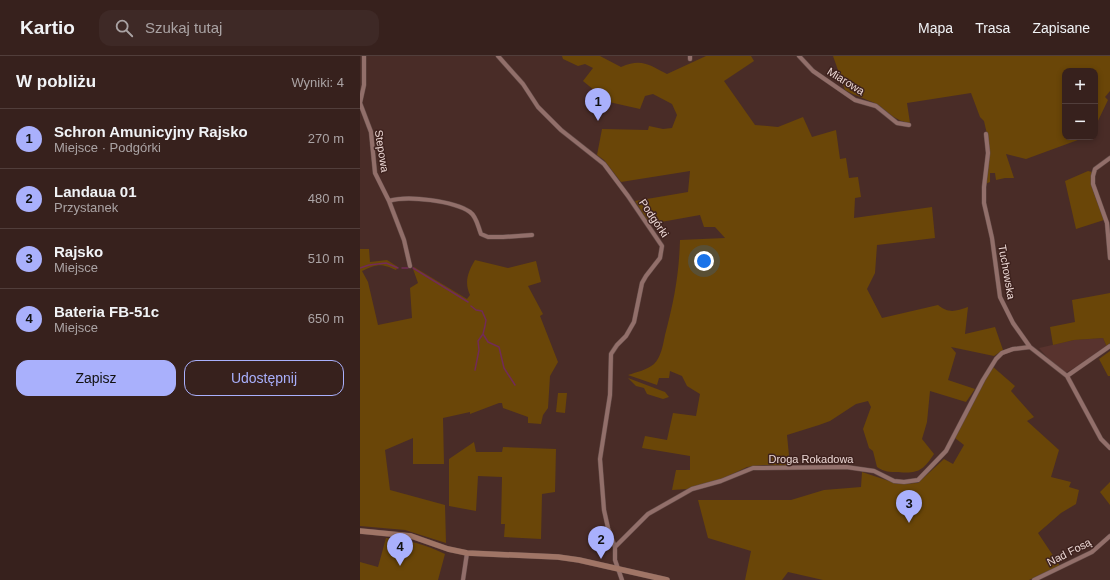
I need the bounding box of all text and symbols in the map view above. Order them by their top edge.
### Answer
search box [99,10,379,46]
text: Kartio [20,17,75,38]
icon: search [113,17,135,39]
text: Szukaj tutaj [145,19,222,36]
text: Mapa [918,20,953,36]
text: Trasa [975,20,1010,36]
text: Zapisane [1032,20,1090,36]
street label: Miarowa [825,65,868,98]
map controls [1062,68,1098,140]
button: + [1062,68,1098,104]
text: W pobliżu [16,72,96,91]
text: Wyniki: 4 [291,75,344,90]
pin: 1 [585,88,611,121]
button: − [1062,104,1098,140]
text: Schron Amunicyjny Rajsko [54,123,248,140]
street label: Stepowa [373,129,391,174]
text: 1 [25,131,33,146]
text: 270 m [308,131,344,146]
text: Miejsce · Podgórki [54,140,161,155]
text: Landaua 01 [54,183,137,200]
text: 2 [25,191,33,206]
text: 480 m [308,191,344,206]
street label: Podgórki [637,197,671,239]
text: Przystanek [54,200,118,215]
text: Rajsko [54,243,103,260]
street label: Tuchowska [996,244,1018,301]
text: 3 [25,251,33,266]
text: 510 m [308,251,344,266]
your location [694,251,714,271]
text: Miejsce [54,260,98,275]
text: Bateria FB-51c [54,303,159,320]
text: 4 [25,311,33,326]
text: 650 m [308,311,344,326]
text: Miejsce [54,320,98,335]
button: Zapisz [16,360,176,396]
button: Udostępnij [184,360,344,396]
street label: Droga Rokadowa [769,453,854,465]
pin: 3 [896,490,922,523]
pin: 2 [588,526,614,559]
pin: 4 [387,533,413,566]
street label: Nad Fosą [1045,535,1094,568]

